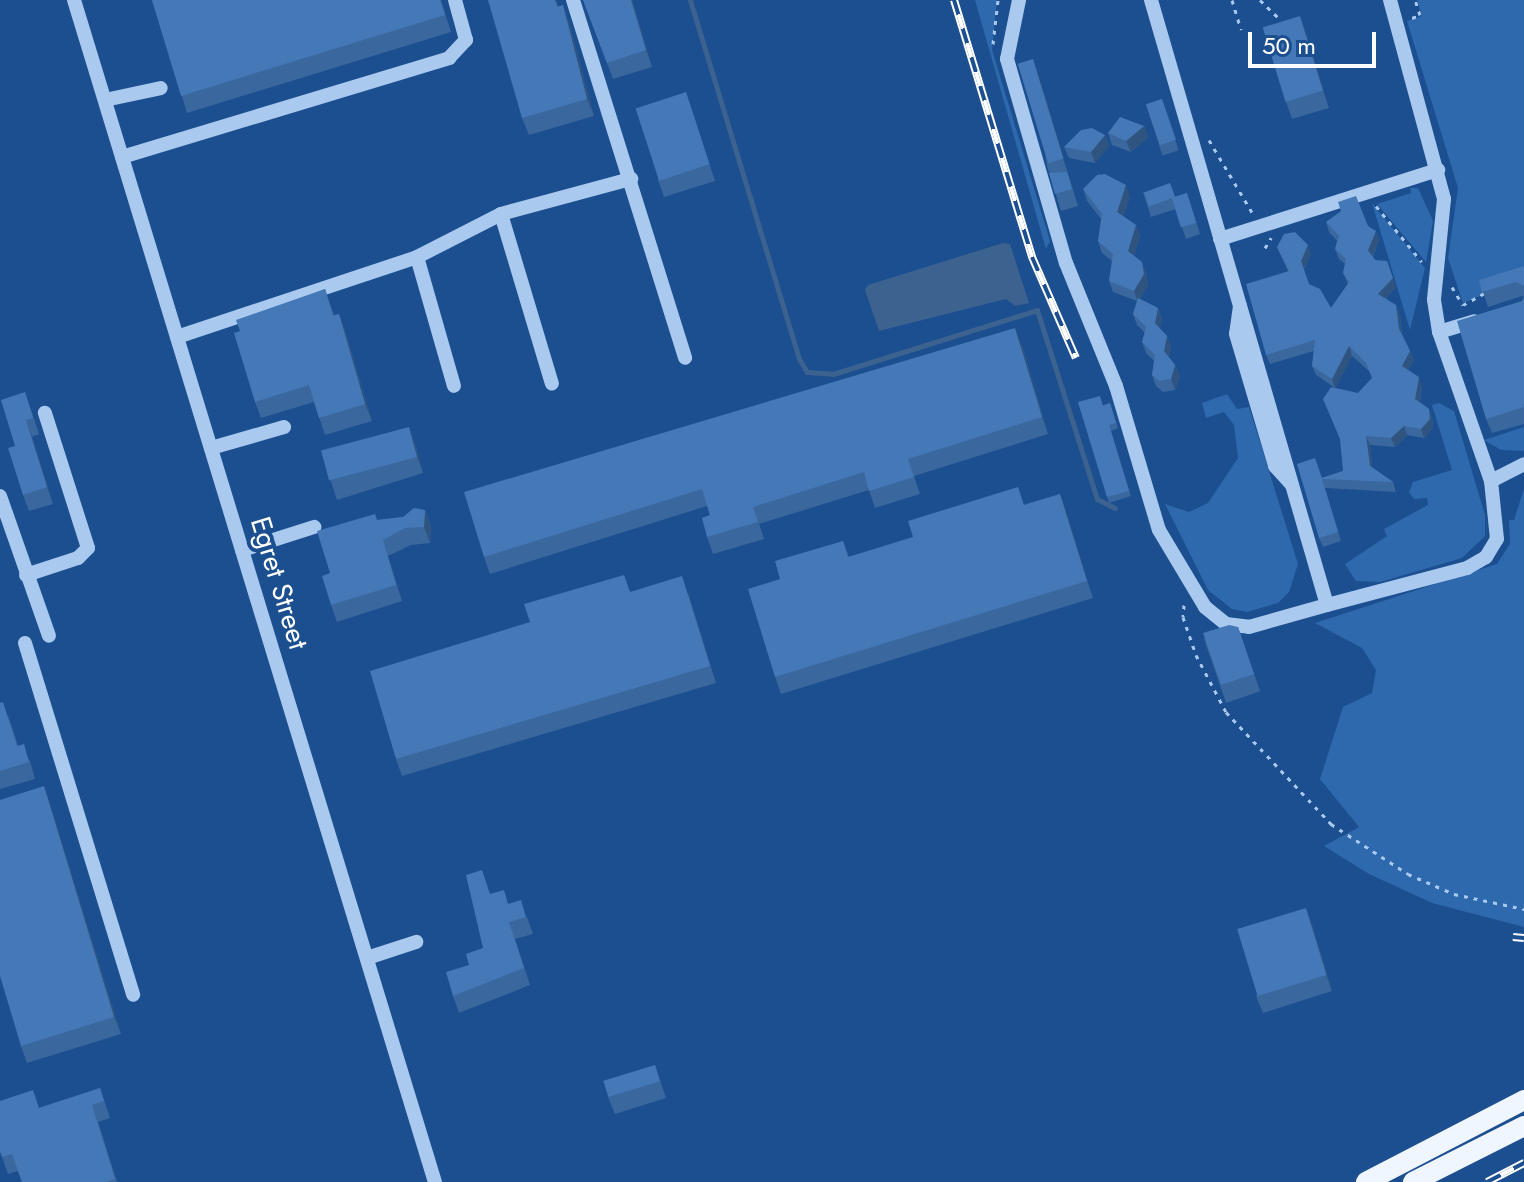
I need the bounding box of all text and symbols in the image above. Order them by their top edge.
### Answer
scale bar [1252,16,1380,66]
text: 50 m [1262,28,1316,63]
street label: Egret Street [243,513,315,653]

